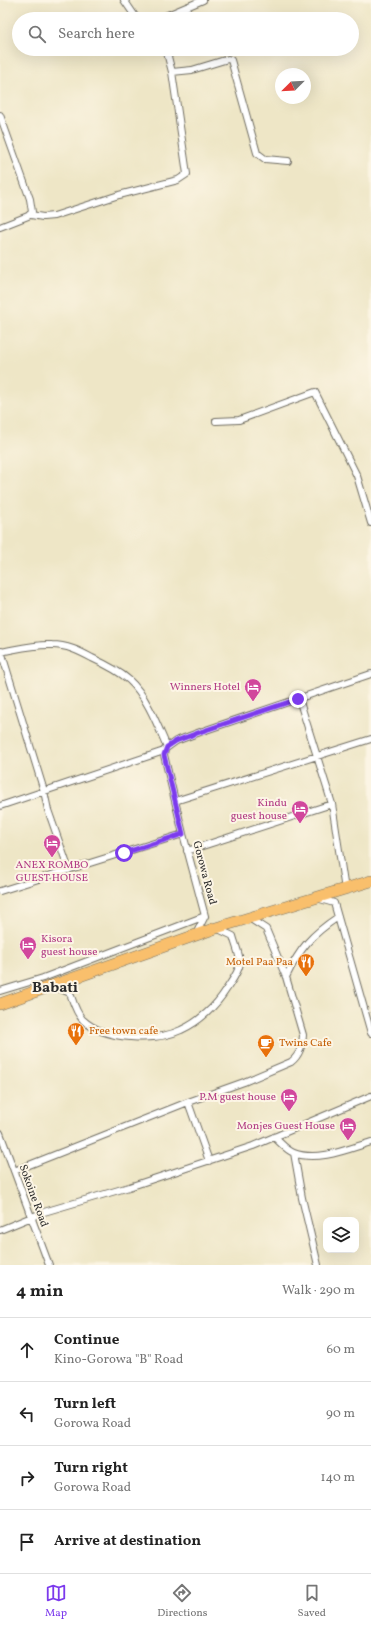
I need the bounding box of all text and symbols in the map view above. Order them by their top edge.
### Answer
search box [12,12,359,56]
icon: search [26,23,48,45]
text: Search here [58,24,135,45]
north arrow [275,68,311,104]
hotel icon: Winners Hotel [243,677,263,702]
place label: Winners Hotel [170,680,240,695]
route end [289,690,307,708]
place label: Kindu guest house [231,796,287,824]
hotel icon: Kindu guest house [290,799,310,824]
hotel icon: ANEX ROMBO GUEST HOUSE [42,833,62,858]
street label: Gorowa Road [188,840,220,906]
route start [115,844,133,862]
place label: ANEX ROMBO GUEST HOUSE [16,858,89,886]
place label: Kisora guest house [41,932,97,960]
hotel icon: Kisora guest house [18,935,38,960]
restaurant icon: Motel Paa Paa [296,952,316,977]
place label: Motel Paa Paa [226,955,294,970]
district label: Babati [32,978,78,999]
restaurant icon: Free town cafe [66,1021,86,1046]
place label: Free town cafe [89,1024,158,1039]
cafe icon: Twins Cafe [256,1033,276,1058]
place label: Twins Cafe [279,1036,332,1051]
hotel icon: P.M guest house [279,1087,299,1112]
place label: P.M guest house [199,1090,276,1105]
hotel icon: Monjes Guest House [338,1116,358,1141]
place label: Monjes Guest House [237,1119,335,1134]
street label: Sokoine Road [15,1163,51,1229]
map controls [323,1217,359,1253]
button: layers [323,1217,359,1253]
text: 4 min [16,1280,63,1303]
text: Walk · 290 m [282,1282,355,1300]
text: Continue [54,1330,119,1351]
icon: ahead [16,1339,38,1361]
text: 60 m [327,1341,355,1359]
text: Kino-Gorowa "B" Road [54,1351,183,1369]
text: Turn left [54,1394,116,1415]
icon: left [16,1403,38,1425]
text: 90 m [326,1405,355,1423]
text: Gorowa Road [54,1415,131,1433]
text: Turn right [54,1458,128,1479]
icon: right [16,1467,38,1489]
text: 140 m [321,1469,355,1487]
text: Gorowa Road [54,1479,131,1497]
icon: arrive [16,1531,38,1553]
text: Arrive at destination [54,1531,201,1552]
tab: Map [45,1582,67,1621]
tab: Directions [157,1582,208,1621]
tab: Saved [298,1582,326,1621]

